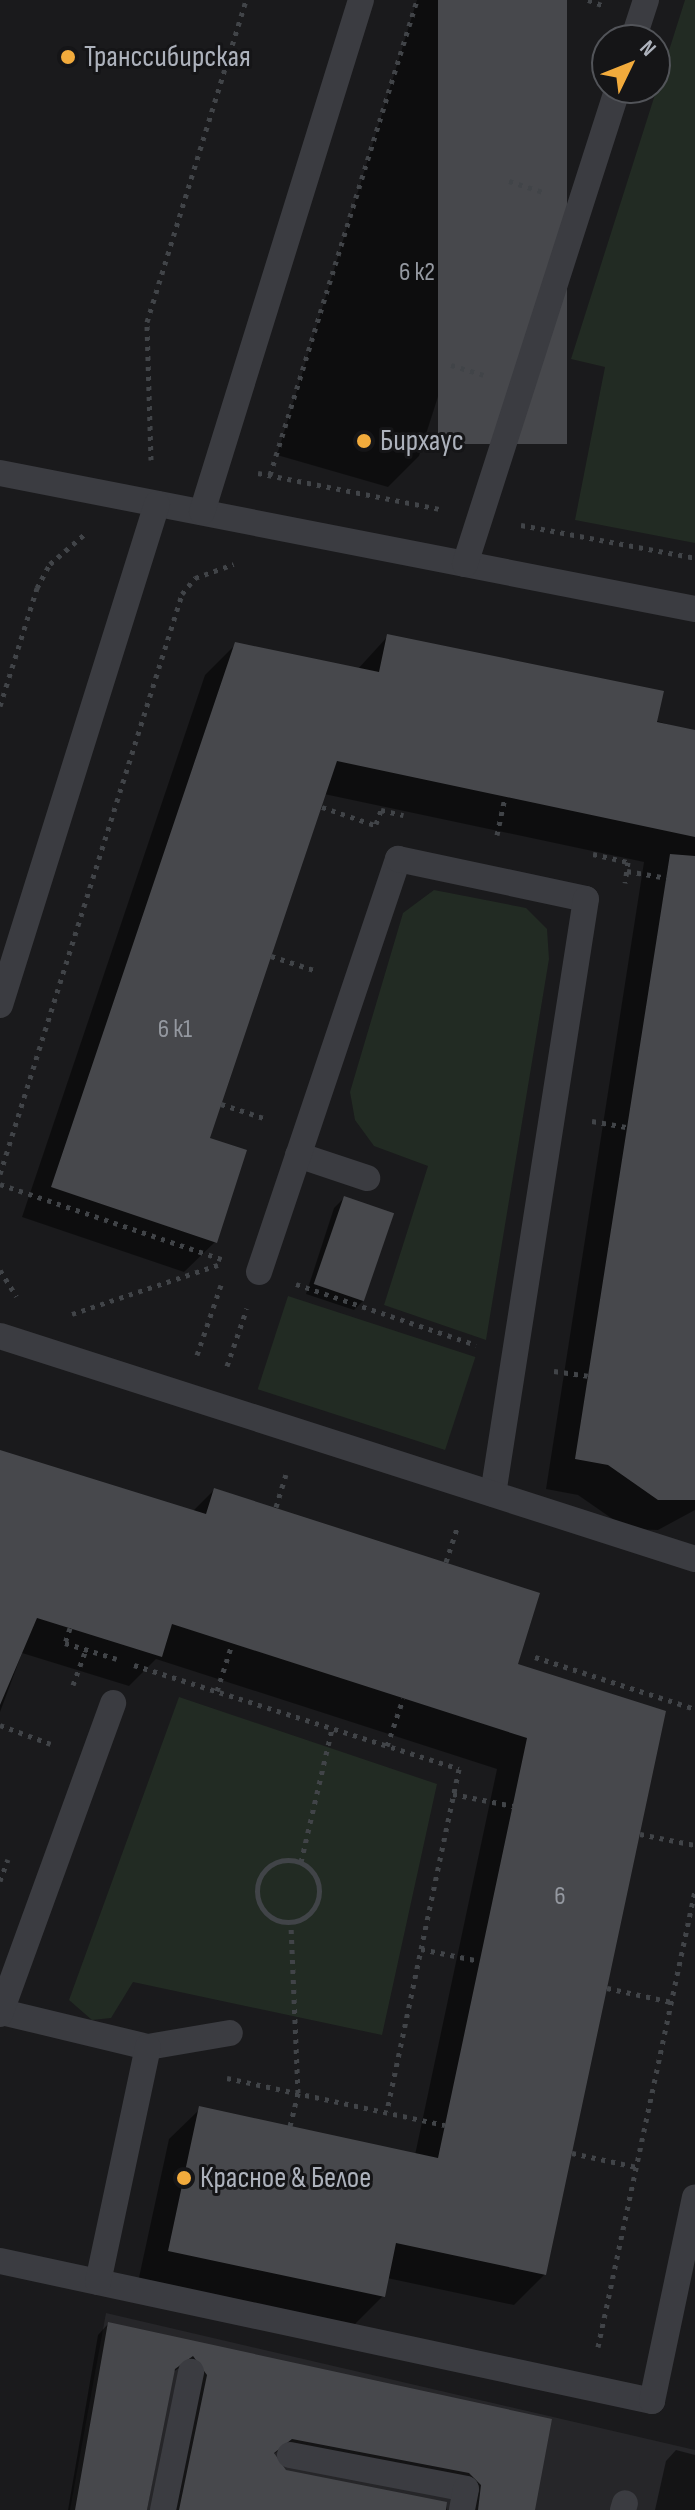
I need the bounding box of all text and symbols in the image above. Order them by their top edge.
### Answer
north arrow [591,24,671,104]
text: N [634,35,661,62]
place label: Транссибирская [84,39,251,75]
marker: Транссибирская [59,48,77,66]
house number: 6 к2 [399,257,435,289]
place label: Бирхаус [380,423,464,459]
marker: Бирхаус [355,432,373,450]
house number: 6 к1 [158,1014,192,1046]
house number: 6 [554,1881,566,1913]
place label: Красное & Белое [200,2160,371,2196]
marker: Красное & Белое [175,2169,193,2187]

